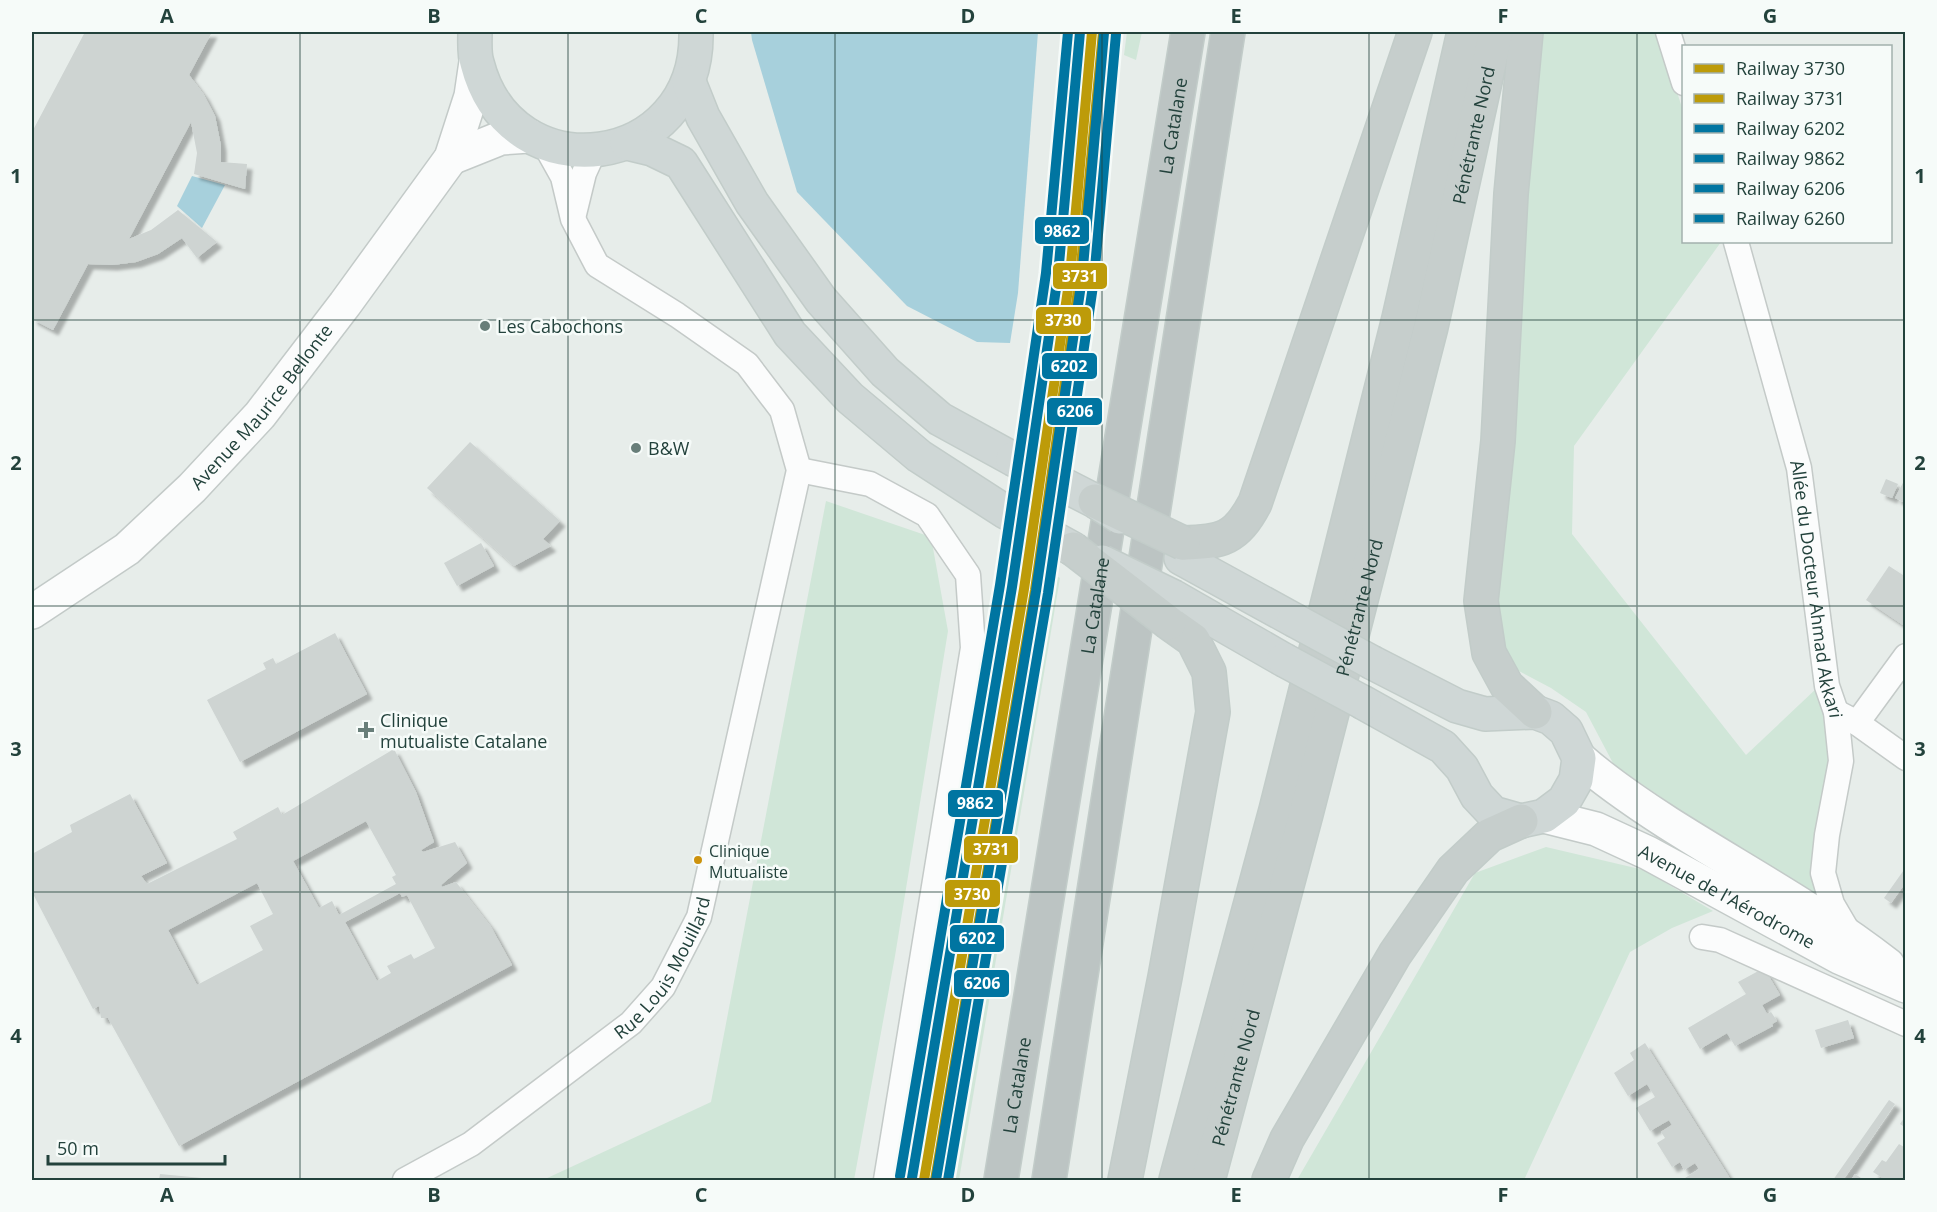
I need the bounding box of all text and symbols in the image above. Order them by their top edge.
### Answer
text: A [160,2,174,29]
text: B [427,2,441,29]
text: C [695,2,708,29]
text: D [961,2,975,29]
text: E [1230,2,1242,29]
text: F [1498,2,1508,29]
text: G [1763,2,1777,29]
legend [1682,45,1892,243]
text: Railway 3730 [1736,56,1845,80]
street label: Pénétrante Nord [1446,64,1500,207]
street label: La Catalane [1153,76,1192,176]
text: Railway 3731 [1736,86,1845,110]
text: Railway 6202 [1736,116,1845,140]
text: Railway 9862 [1736,146,1845,170]
text: 1 [10,162,22,189]
text: 1 [1914,162,1926,189]
text: Railway 6206 [1736,176,1845,200]
text: Railway 6260 [1736,206,1845,230]
line badge: 9862 [1034,216,1090,245]
text: 9862 [1044,220,1080,242]
line badge: 3731 [1052,262,1108,290]
text: 3731 [1062,265,1098,287]
line badge: 3730 [1035,306,1092,335]
text: 3730 [1045,309,1081,331]
place label: Les Cabochons [497,314,623,338]
street label: Avenue Maurice Bellonte [185,319,337,495]
marker: Les Cabochons [478,319,492,333]
line badge: 6202 [1041,352,1098,380]
text: 6202 [1051,355,1087,377]
line badge: 6206 [1046,397,1103,426]
text: 6206 [1057,400,1093,422]
place label: B&W [648,436,690,460]
marker: B&W [629,441,643,455]
text: 2 [10,449,22,476]
text: 2 [1914,449,1926,476]
street label: Allée du Docteur Ahmad Akkari [1785,457,1849,719]
street label: Pénétrante Nord [1330,536,1388,679]
street label: La Catalane [1075,555,1114,656]
place label: Clinique mutualiste Catalane [380,708,547,753]
marker: Clinique mutualiste Catalane [357,721,375,739]
text: 3 [10,735,22,762]
text: 3 [1914,735,1926,762]
line badge: 9862 [947,789,1004,818]
text: 9862 [957,792,993,814]
line badge: 3731 [963,835,1019,864]
text: 3731 [973,838,1009,860]
street label: Avenue de l'Aérodrome [1635,839,1820,954]
place label: Clinique Mutualiste [709,840,788,883]
marker: Clinique Mutualiste [692,854,704,866]
line badge: 3730 [944,879,1001,908]
text: 3730 [954,883,990,905]
street label: Rue Louis Mouillard [609,894,715,1044]
line badge: 6202 [949,924,1005,953]
text: 6202 [959,927,995,949]
line badge: 6206 [953,969,1010,998]
text: 6206 [964,972,1000,994]
street label: Pénétrante Nord [1206,1006,1265,1149]
text: 4 [10,1022,22,1049]
text: 4 [1914,1022,1926,1049]
street label: La Catalane [997,1035,1036,1135]
scale bar [48,1128,225,1166]
text: 50 m [57,1136,99,1160]
text: A [160,1181,174,1208]
text: B [427,1181,441,1208]
text: C [695,1181,708,1208]
text: D [961,1181,975,1208]
text: E [1230,1181,1242,1208]
text: F [1498,1181,1508,1208]
text: G [1763,1181,1777,1208]

